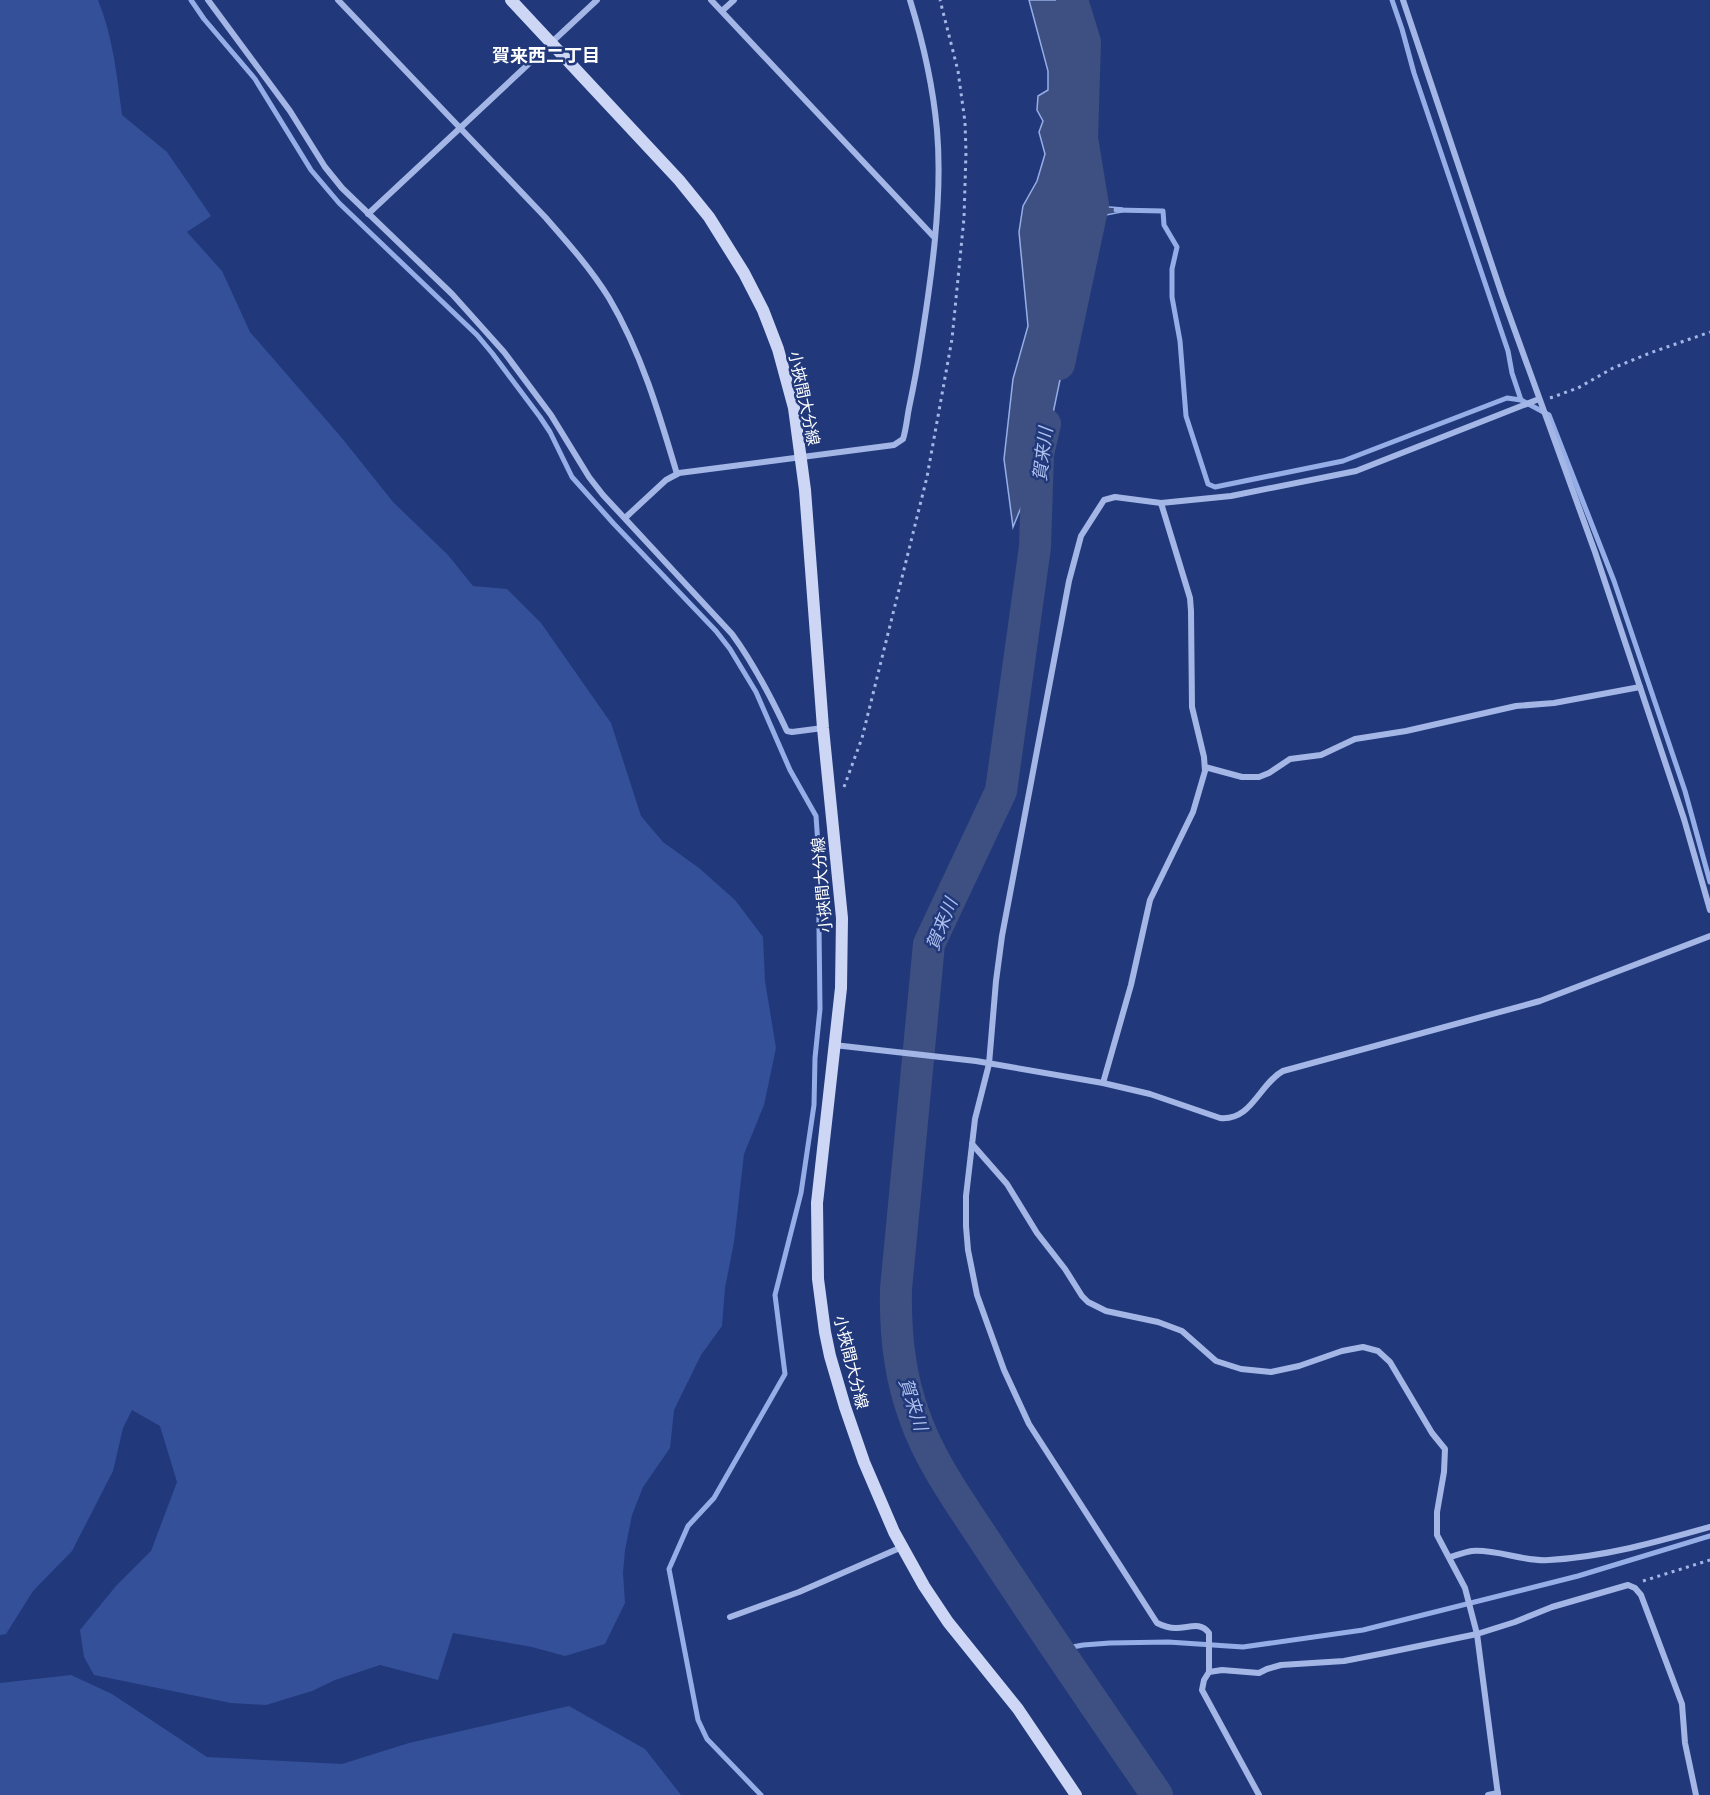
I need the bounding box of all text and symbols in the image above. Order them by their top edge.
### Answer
district label: 賀来西二丁目 [492,44,600,66]
street label: 小挾間大分線 [786,349,824,447]
water label: 賀来川 [1028,424,1056,482]
street label: 小挾間大分線 [807,836,835,934]
water label: 賀来川 [921,893,962,953]
street label: 小挾間大分線 [831,1313,873,1411]
water label: 賀来川 [895,1375,933,1435]

